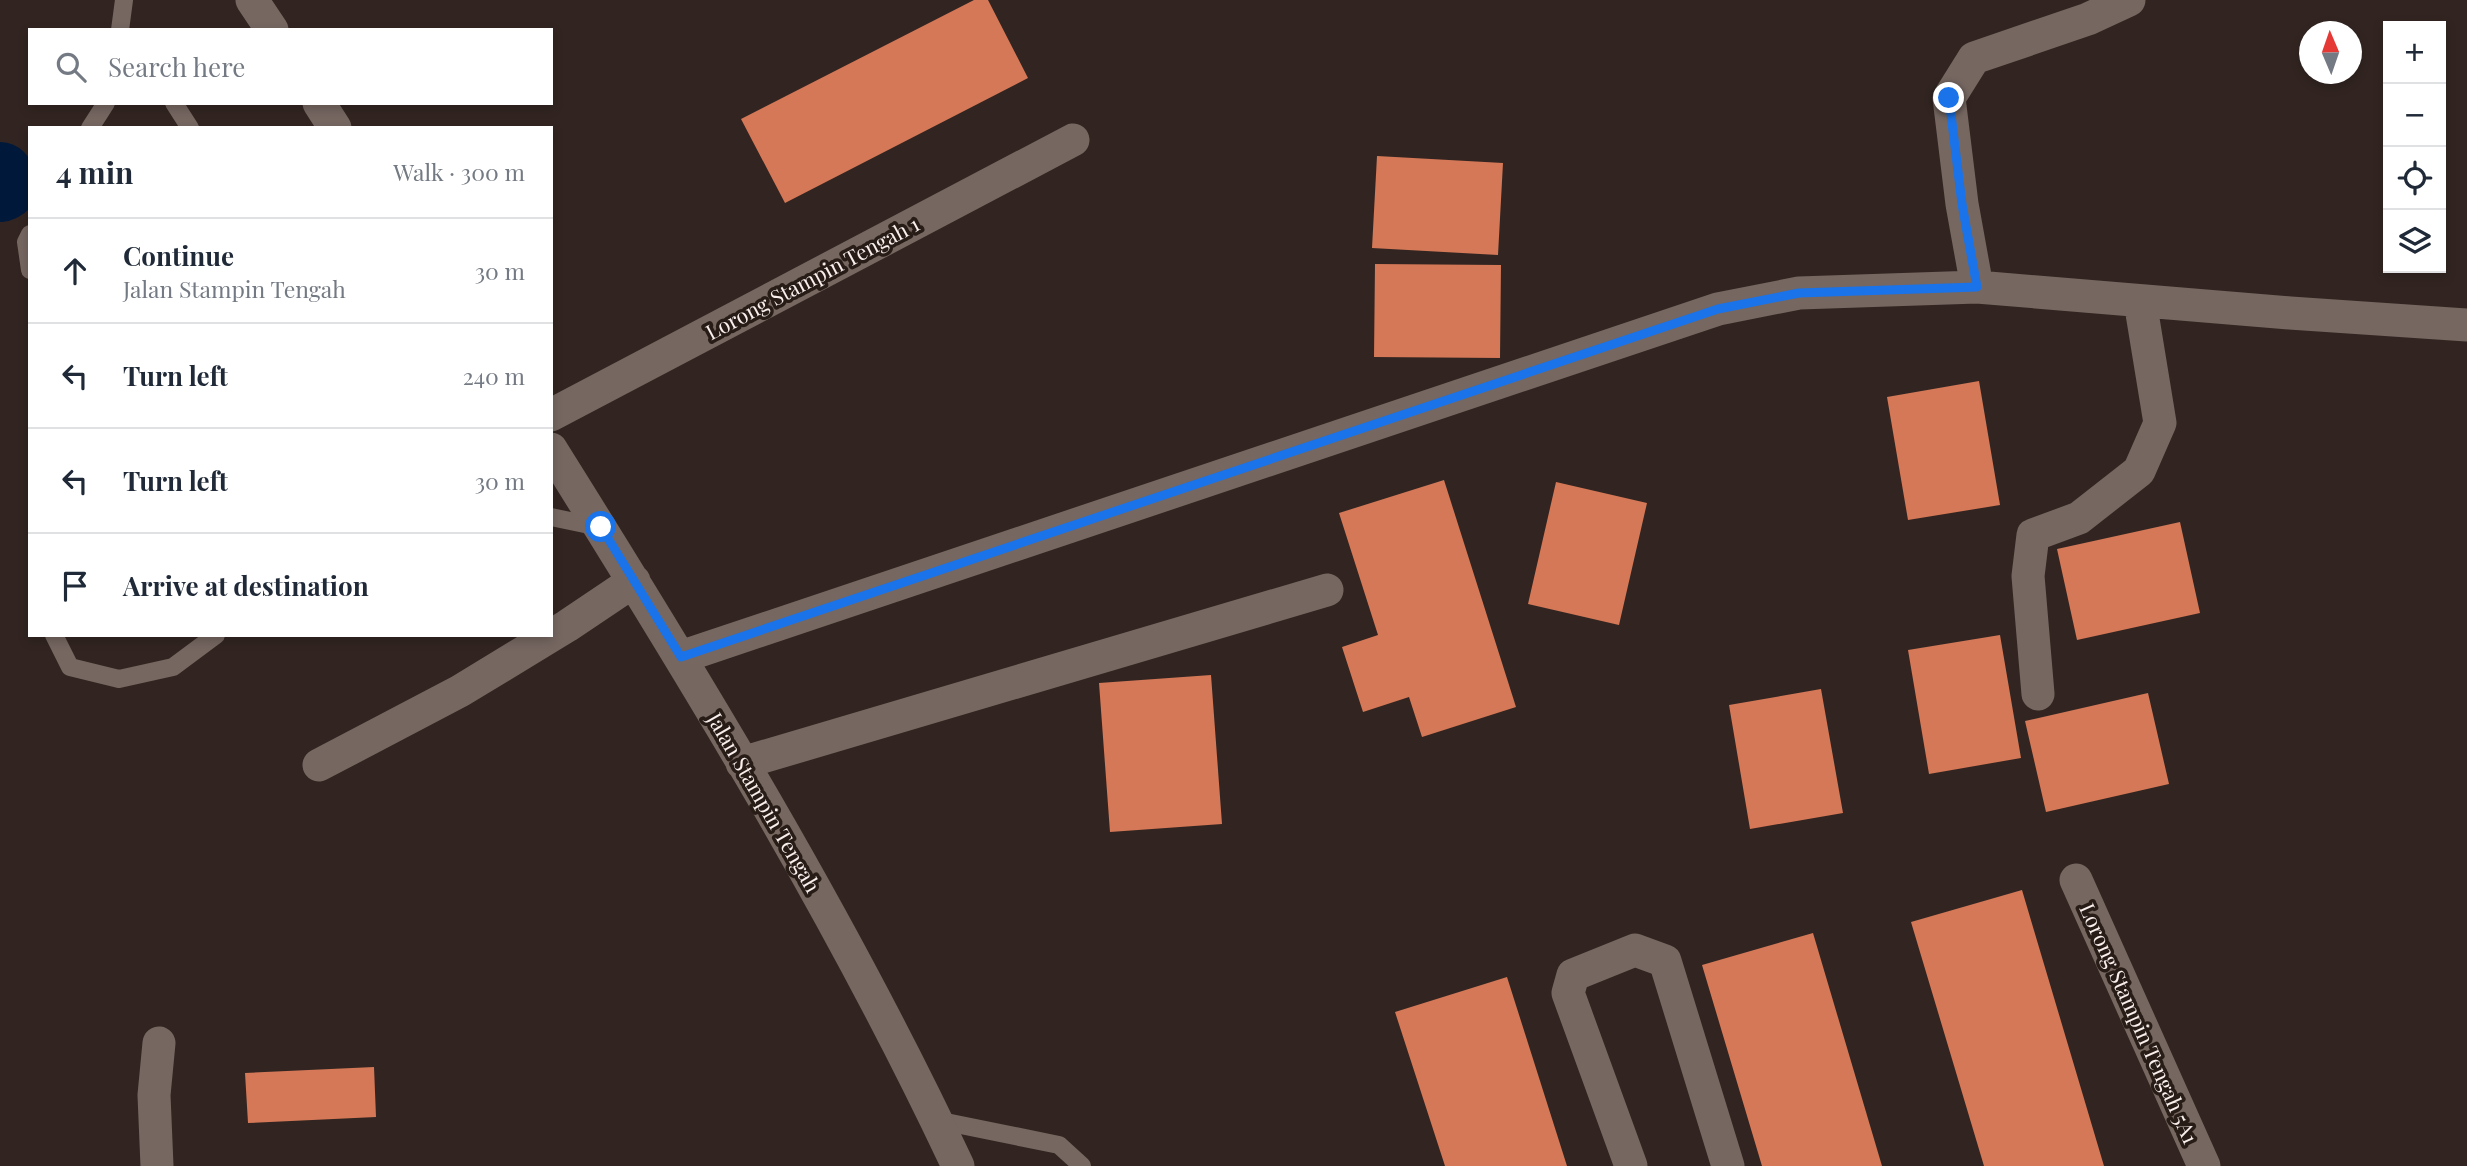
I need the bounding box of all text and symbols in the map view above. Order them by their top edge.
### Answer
north arrow [2299,21,2362,84]
map controls [2383,21,2446,273]
button: + [2383,21,2446,84]
search box [28,28,553,105]
icon: search [52,48,90,86]
text: Search here [108,49,245,84]
route end [1933,82,1964,113]
button: − [2383,84,2446,147]
button: locate [2383,147,2446,210]
text: 4 min [56,152,134,192]
text: Walk · 300 m [393,156,525,187]
street label: Lorong Stampin Tengah 1 [700,209,924,345]
button: layers [2383,210,2446,273]
text: Continue [123,238,234,273]
icon: ahead [56,252,94,290]
text: 30 m [475,255,525,286]
text: Jalan Stampin Tengah [123,273,346,304]
icon: left [56,357,94,395]
text: Turn left [123,358,228,393]
text: 240 m [463,360,525,391]
icon: left [56,462,94,500]
text: Turn left [123,463,228,498]
text: 30 m [475,465,525,496]
route start [585,511,616,542]
icon: arrive [56,567,94,605]
text: Arrive at destination [123,568,369,603]
street label: Jalan Stampin Tengah [702,706,828,898]
street label: Lorong Stampin Tengah 5A1 [2074,898,2206,1148]

